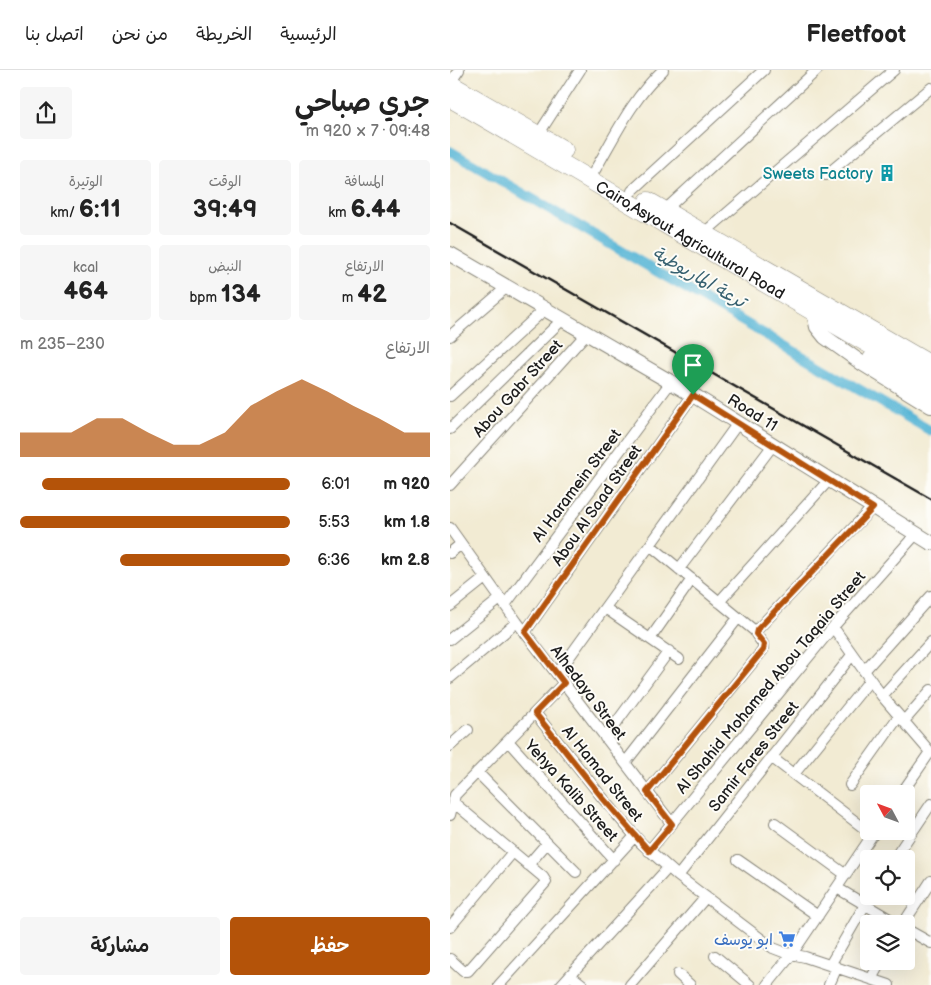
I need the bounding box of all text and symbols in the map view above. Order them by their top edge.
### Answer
text: Fleetfoot [806,20,906,49]
text: اتصل بنا [25,24,84,45]
text: من نحن [112,24,168,45]
text: الخريطة [196,24,252,45]
text: الرئيسية [280,24,337,45]
text: جري صباحي [294,86,430,119]
button: share [20,87,72,139]
text: 09:48 · 7 × 920 m [306,122,430,141]
building icon: Sweets Factory [877,163,897,183]
place label: Sweets Factory [763,165,874,184]
text: الوتيرة [69,173,103,190]
text: الوقت [209,173,241,190]
text: المسافة [344,173,384,190]
street label: Cairo,Asyout Agricultural Road [592,177,788,304]
text: 6:11 [79,194,121,225]
text: 39:49 [193,194,257,225]
text: 6.44 [350,194,401,225]
text: /km [50,204,79,221]
text: km [328,204,350,221]
water label: ترعة الماريوطية [648,242,751,314]
text: النبض [208,258,242,275]
text: الارتفاع [345,258,384,275]
text: kcal [73,259,98,276]
text: 464 [63,276,108,307]
text: 134 [221,279,261,310]
text: 42 [357,279,387,310]
text: bpm [189,289,221,306]
text: m [342,289,357,306]
text: 230–235 m [20,335,105,354]
street label: Abou Gabr Street [469,336,567,442]
text: الارتفاع [385,339,430,358]
pin [672,344,714,395]
icon: arrive [679,351,707,379]
street label: Road 11 [724,391,781,436]
street label: Al Haramein Street [529,426,626,546]
street label: Abou Al Saad Street [548,442,646,570]
text: 6:01 [321,475,350,494]
text: 920 m [383,475,430,494]
text: 5:53 [319,513,350,532]
text: 1.8 km [384,513,430,532]
text: 6:36 [317,551,350,570]
text: 2.8 km [381,551,430,570]
street label: Al Shahid Mohamed Abou Taqaia Street [672,568,870,798]
street label: Alhedaya Street [546,642,630,744]
street label: Samir Fares Street [705,698,803,816]
street label: Al Hamad Street [557,722,646,826]
street label: Yehya Kalib Street [520,736,621,846]
north arrow [860,785,915,840]
map controls [860,785,915,970]
button: locate [860,850,915,905]
button: layers [860,915,915,970]
button: مشاركة [20,917,220,975]
button: حفظ [230,917,430,975]
supermarket icon: ابو يوسف [777,929,797,949]
place label: ابو يوسف [714,931,773,950]

